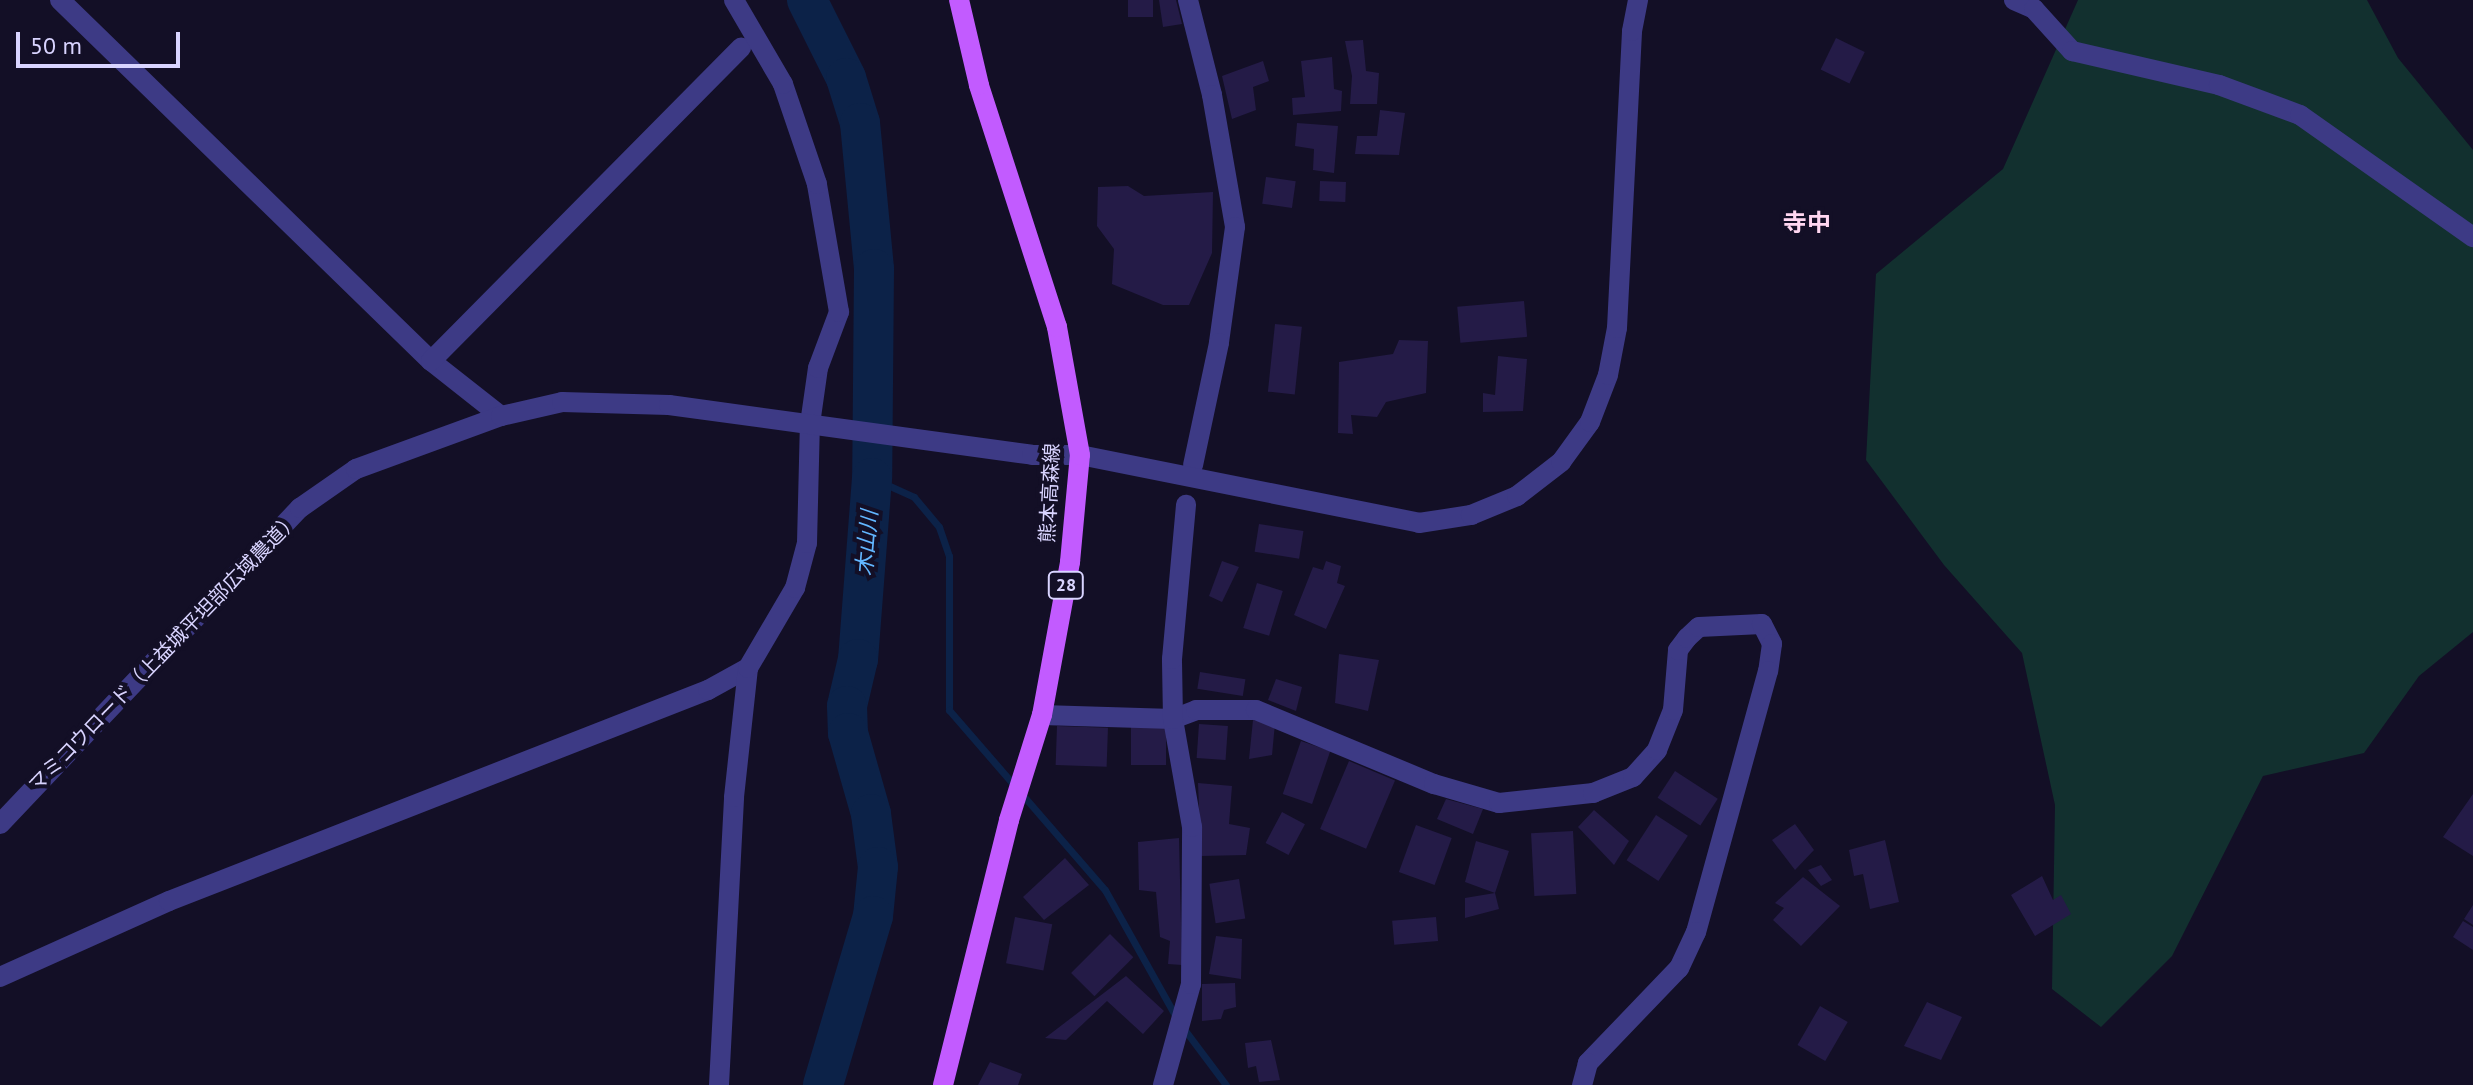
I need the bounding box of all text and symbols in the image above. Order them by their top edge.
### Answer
scale bar [20,16,184,66]
text: 50 m [30,30,82,61]
district label: 寺中 [1783,209,1831,237]
street label: 熊本高森線 [1035,442,1065,544]
street label: マミコウロード（上益城平坦部広域農道） [23,507,305,797]
water label: 木山川 [851,509,883,577]
road number: 28 [1046,571,1086,599]

